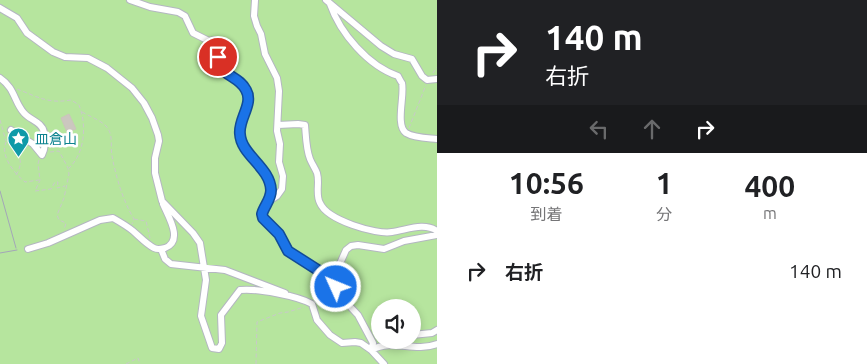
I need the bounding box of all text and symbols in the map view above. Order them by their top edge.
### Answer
text: 140 m [545,17,643,57]
icon: right [462,20,527,85]
pin [197,36,239,78]
icon: arrive [204,43,232,71]
text: 右折 [545,63,589,88]
icon: left [585,115,613,143]
icon: ahead [638,115,666,143]
icon: right [691,115,719,143]
place icon: 皿倉山 [7,127,31,158]
place label: 皿倉山 [35,131,77,147]
text: 10:56 [509,166,584,200]
text: 1 [656,166,673,200]
text: 400 [744,169,795,203]
text: m [763,204,777,222]
text: 到着 [530,205,562,223]
text: 分 [656,205,672,223]
icon: right [462,257,490,285]
position arrow [309,260,361,312]
text: 140 m [789,260,842,282]
text: 右折 [505,261,543,283]
map controls [371,299,421,349]
button: sound [371,299,421,349]

